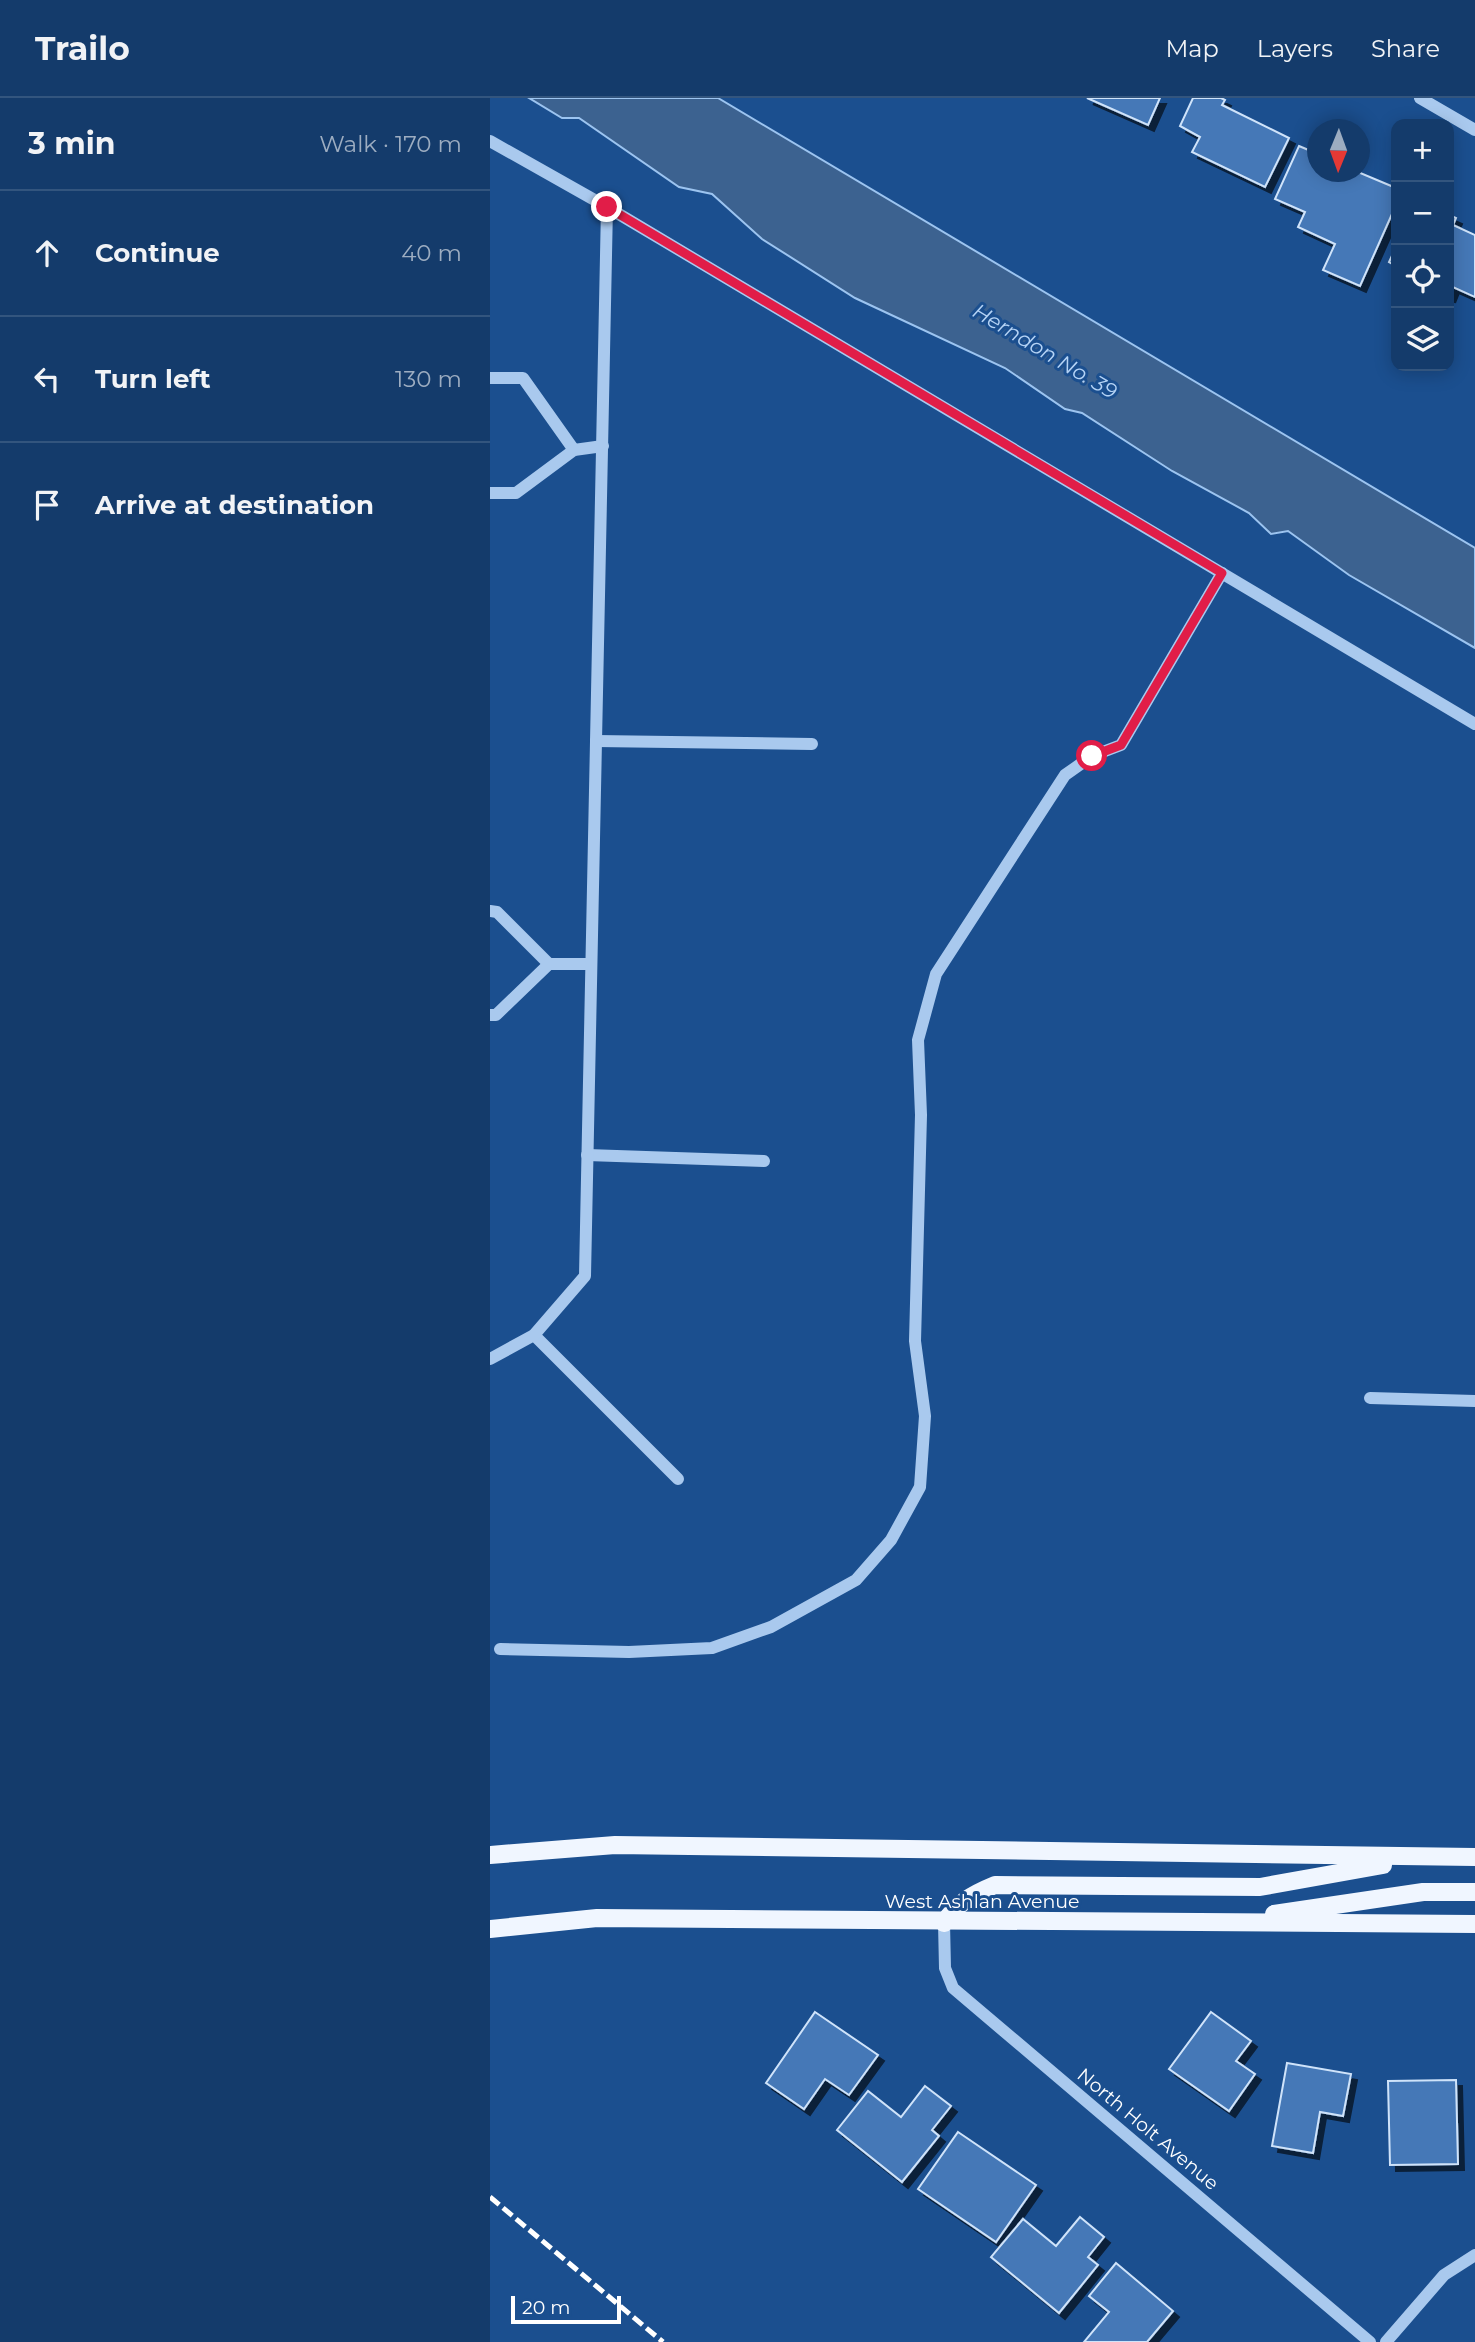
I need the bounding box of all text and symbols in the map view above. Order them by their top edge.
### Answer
text: Trailo [35,28,130,68]
text: Map [1165,34,1219,63]
text: Layers [1257,34,1333,63]
text: Share [1371,34,1440,63]
north arrow [1307,119,1370,182]
map controls [1391,119,1454,371]
button: + [1391,119,1454,182]
text: 3 min [28,125,115,162]
text: Walk · 170 m [319,130,462,158]
button: − [1391,182,1454,245]
route end [591,191,622,222]
icon: ahead [28,234,66,272]
text: Continue [95,237,220,269]
text: 40 m [401,239,462,267]
button: locate [1391,245,1454,308]
water label: Herndon No. 39 [968,298,1122,404]
button: layers [1391,308,1454,371]
icon: left [28,360,66,398]
text: Turn left [95,363,211,395]
text: 130 m [395,365,462,393]
icon: arrive [28,486,66,524]
text: Arrive at destination [95,489,374,521]
route start [1076,740,1107,771]
street label: West Ashlan Avenue [885,1890,1080,1913]
street label: North Holt Avenue [1073,2063,1223,2195]
scale bar [511,2293,621,2325]
text: 20 m [522,2296,570,2319]

